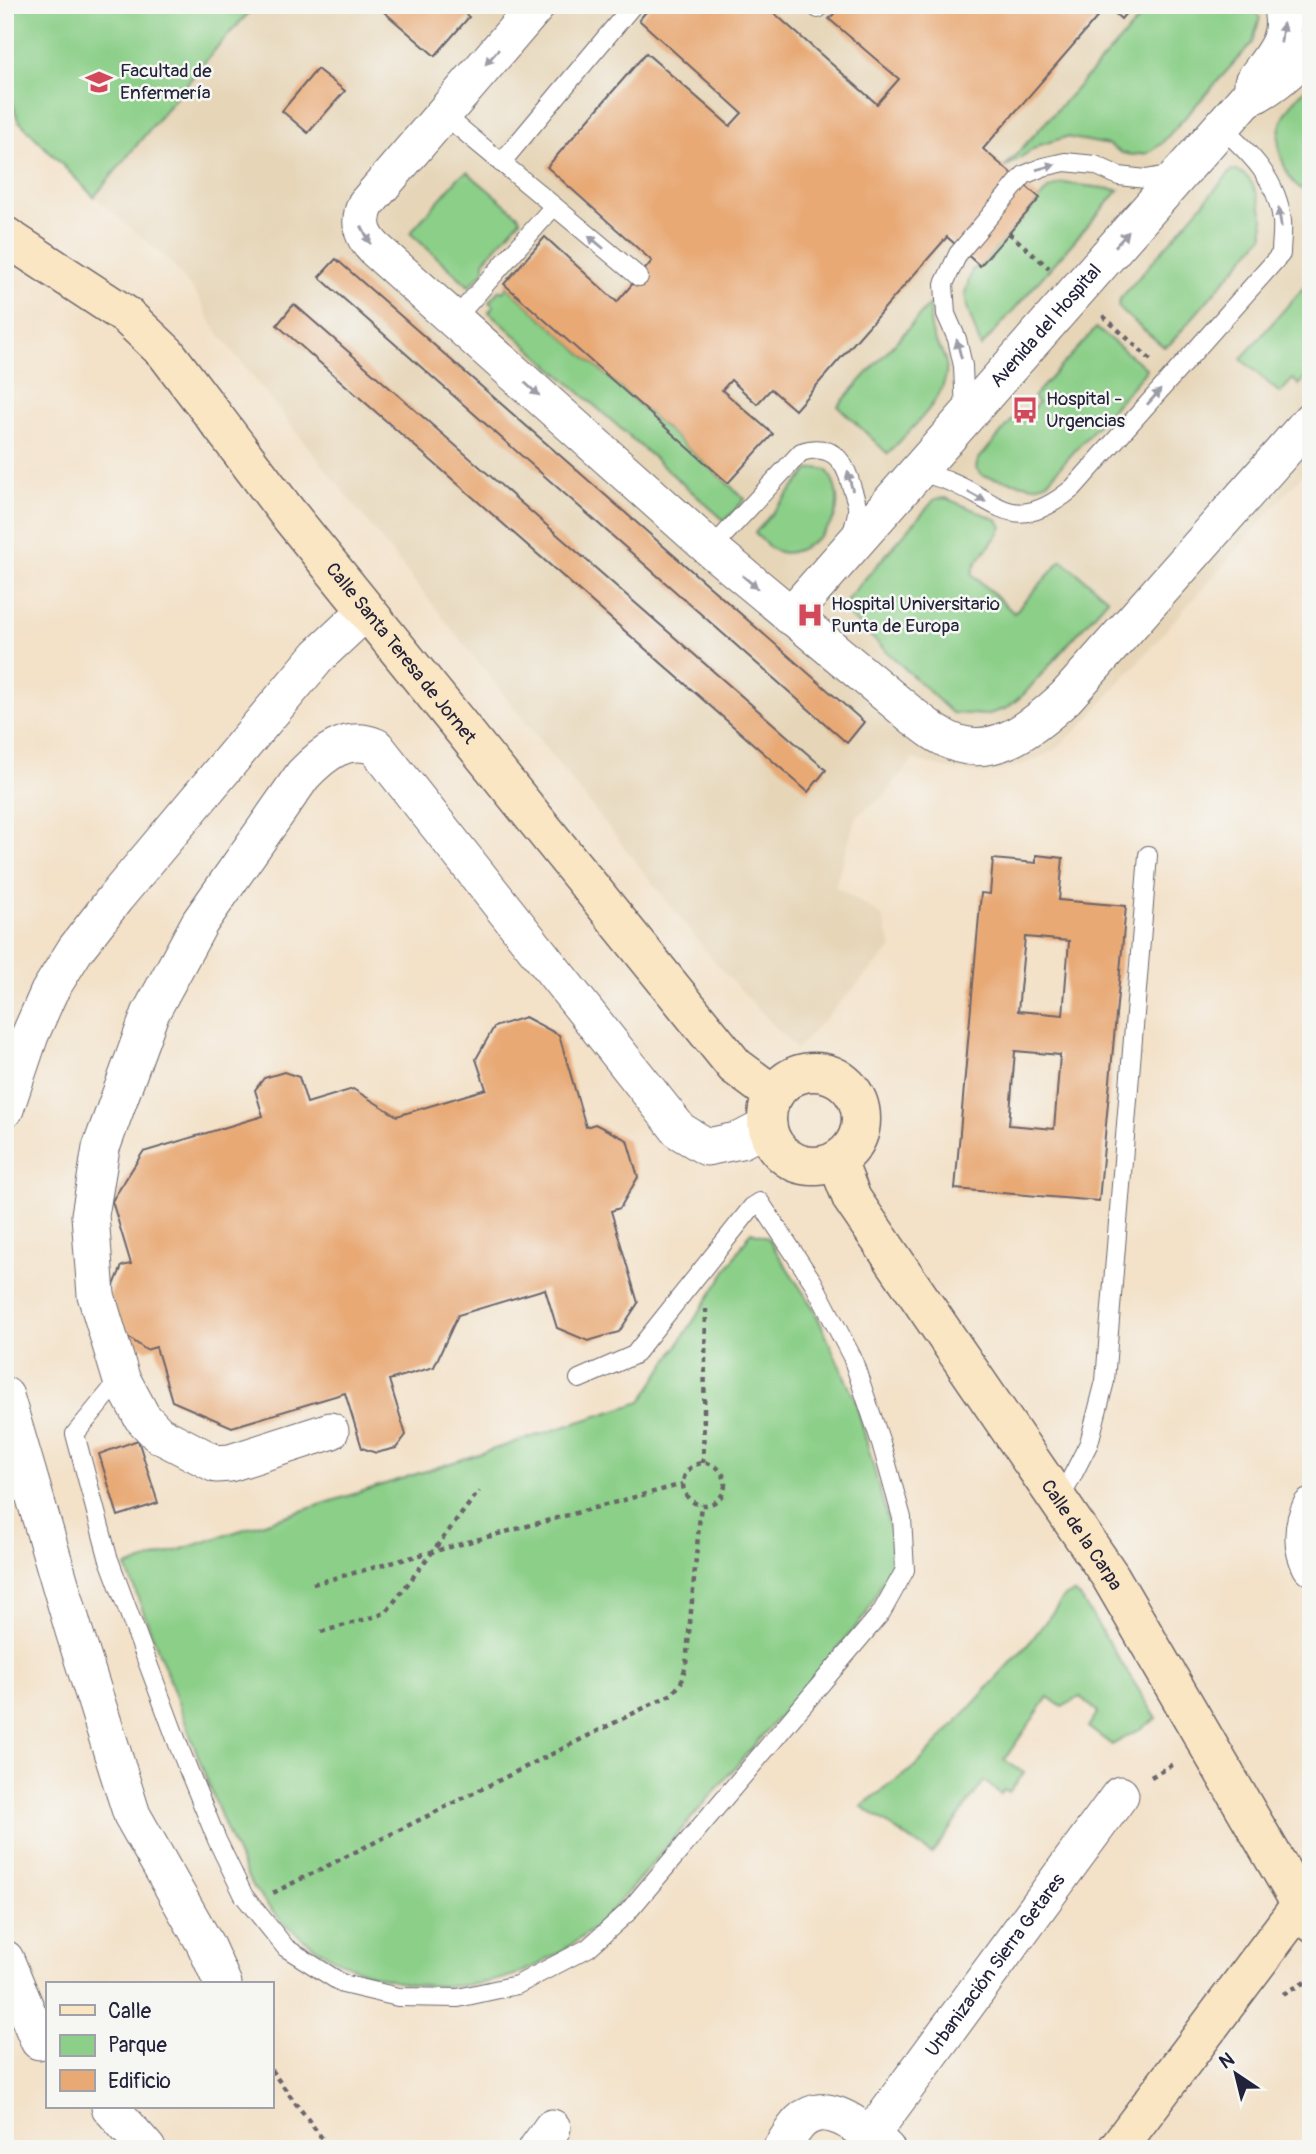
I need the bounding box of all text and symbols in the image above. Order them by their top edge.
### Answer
one-way arrow [1276,22,1287,44]
one-way arrow [484,48,500,66]
place label: Facultad de Enfermería [120,59,212,105]
school or university icon: Facultad de Enfermería [84,67,114,97]
one-way arrow [1035,161,1057,172]
one-way arrow [1274,207,1285,229]
one-way arrow [361,225,372,245]
one-way arrow [1114,230,1130,248]
one-way arrow [588,235,605,250]
street label: Avenida del Hospital [985,259,1107,393]
one-way arrow [953,338,964,360]
one-way arrow [523,381,540,397]
place label: Hospital - Urgencias [1046,387,1126,433]
one-way arrow [1145,389,1161,406]
bus stop icon: Hospital - Urgencias [1010,395,1040,425]
one-way arrow [844,470,855,492]
one-way arrow [968,491,987,503]
street label: Calle Santa Teresa de Jornet [320,558,482,749]
one-way arrow [741,575,759,590]
place label: Hospital Universitario Punta de Europa [831,592,1000,638]
hospital icon: Hospital Universitario Punta de Europa [795,600,825,630]
street label: Calle de la Carpa [1036,1475,1128,1595]
street label: Urbanización Sierra Getares [920,1868,1071,2061]
legend [46,1982,273,2108]
text: Calle [108,1998,152,2025]
text: Parque [108,2032,167,2059]
north arrow [1200,2038,1270,2108]
text: N [1215,2047,1239,2074]
text: Edificio [108,2068,171,2095]

